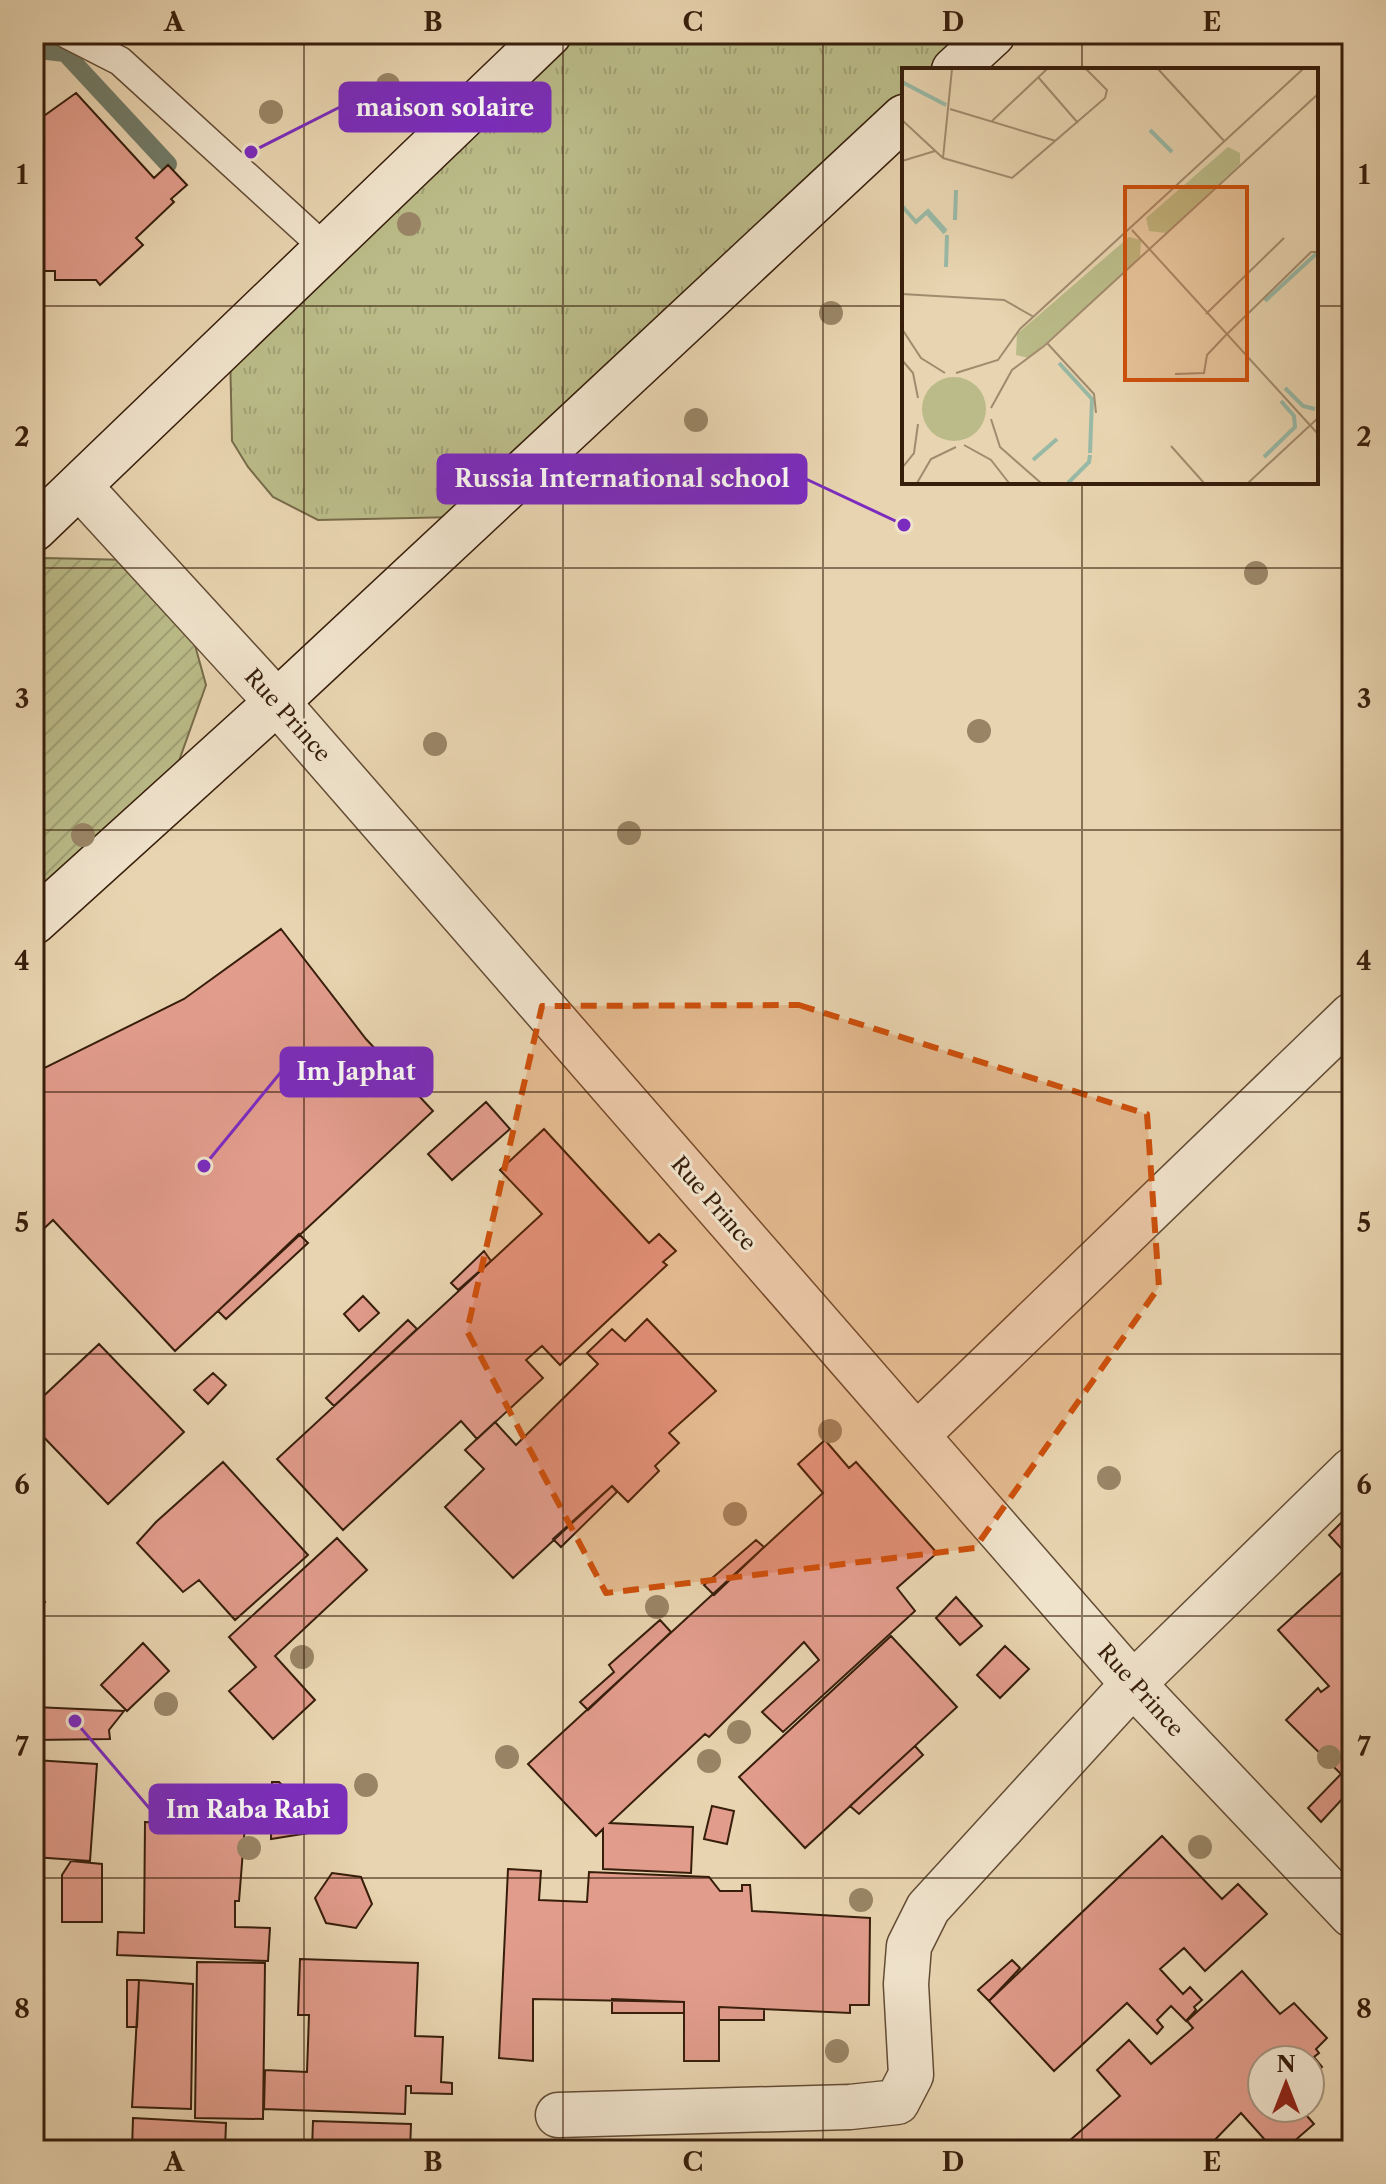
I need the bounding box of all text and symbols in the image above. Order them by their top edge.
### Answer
text: A [163,6,185,38]
text: B [423,6,443,38]
text: C [683,6,703,38]
text: D [942,6,964,38]
text: E [1203,6,1221,38]
inset map [902,68,1318,484]
callout: maison solaire [340,83,550,131]
text: maison solaire [356,93,534,122]
text: 1 [16,159,28,191]
text: 1 [1358,159,1370,191]
text: 2 [14,421,30,453]
text: 2 [1356,421,1372,453]
callout: Russia International school [438,455,806,503]
text: Russia International school [454,464,790,493]
street label: Rue Prince [239,663,336,767]
text: 3 [15,683,29,715]
text: 3 [1357,683,1371,715]
text: 4 [14,945,30,977]
text: 4 [1356,945,1372,977]
callout: Im Japhat [281,1048,432,1096]
text: Im Japhat [296,1057,416,1086]
street label: Rue Prince [665,1151,762,1256]
text: 5 [15,1207,29,1239]
text: 5 [1357,1207,1371,1239]
text: 6 [14,1469,30,1501]
text: 6 [1356,1469,1372,1501]
street label: Rue Prince [1092,1638,1189,1742]
text: 7 [15,1731,29,1763]
text: 7 [1357,1731,1371,1763]
callout: Im Raba Rabi [150,1785,346,1833]
text: Im Raba Rabi [166,1795,331,1824]
text: 8 [14,1993,30,2025]
text: 8 [1356,1993,1372,2025]
north arrow [1246,2044,1326,2124]
text: N [1276,2051,1296,2078]
text: A [163,2146,185,2178]
text: B [423,2146,443,2178]
text: C [683,2146,703,2178]
text: D [942,2146,964,2178]
text: E [1203,2146,1221,2178]

